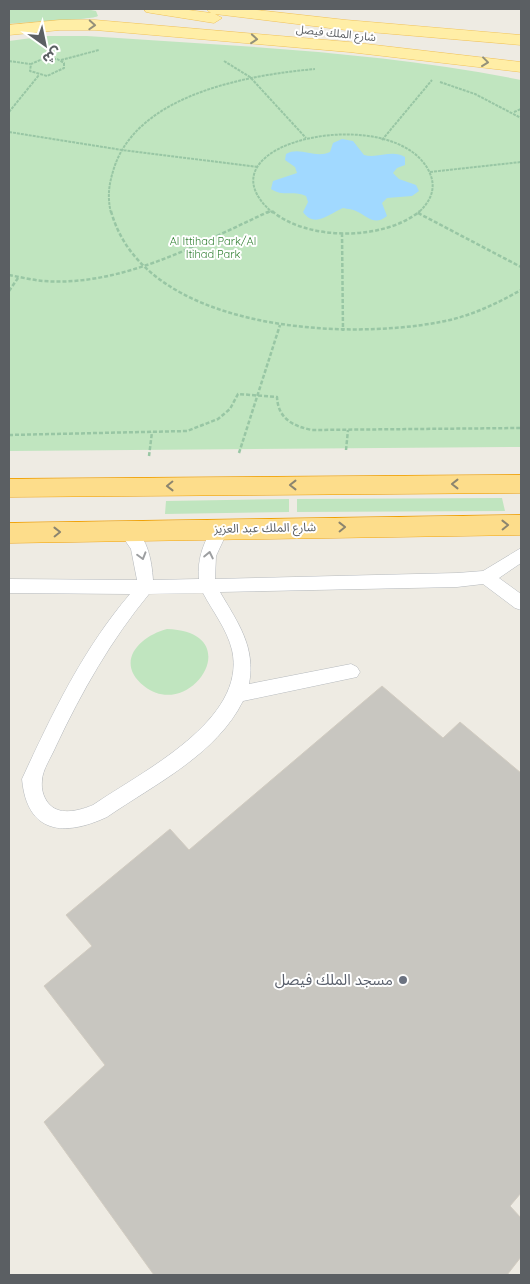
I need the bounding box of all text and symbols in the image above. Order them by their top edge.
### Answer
north arrow [20,20,70,70]
one-way arrow [88,20,96,31]
street label: شارع الملك فيصل [295,22,377,45]
one-way arrow [250,33,258,44]
text: ش [39,43,65,69]
one-way arrow [482,56,490,67]
park label: Al Ittihad Park/Al Itihad Park [170,234,256,261]
one-way arrow [451,479,458,489]
one-way arrow [288,480,296,491]
one-way arrow [166,481,174,491]
street label: شارع الملك عبد العزيز [213,519,316,538]
one-way arrow [502,520,509,530]
one-way arrow [339,522,347,532]
one-way arrow [54,527,62,537]
one-way arrow [136,551,146,560]
one-way arrow [203,551,214,560]
place label: مسجد الملك فيصل [275,970,393,989]
marker: مسجد الملك فيصل [397,974,409,986]

